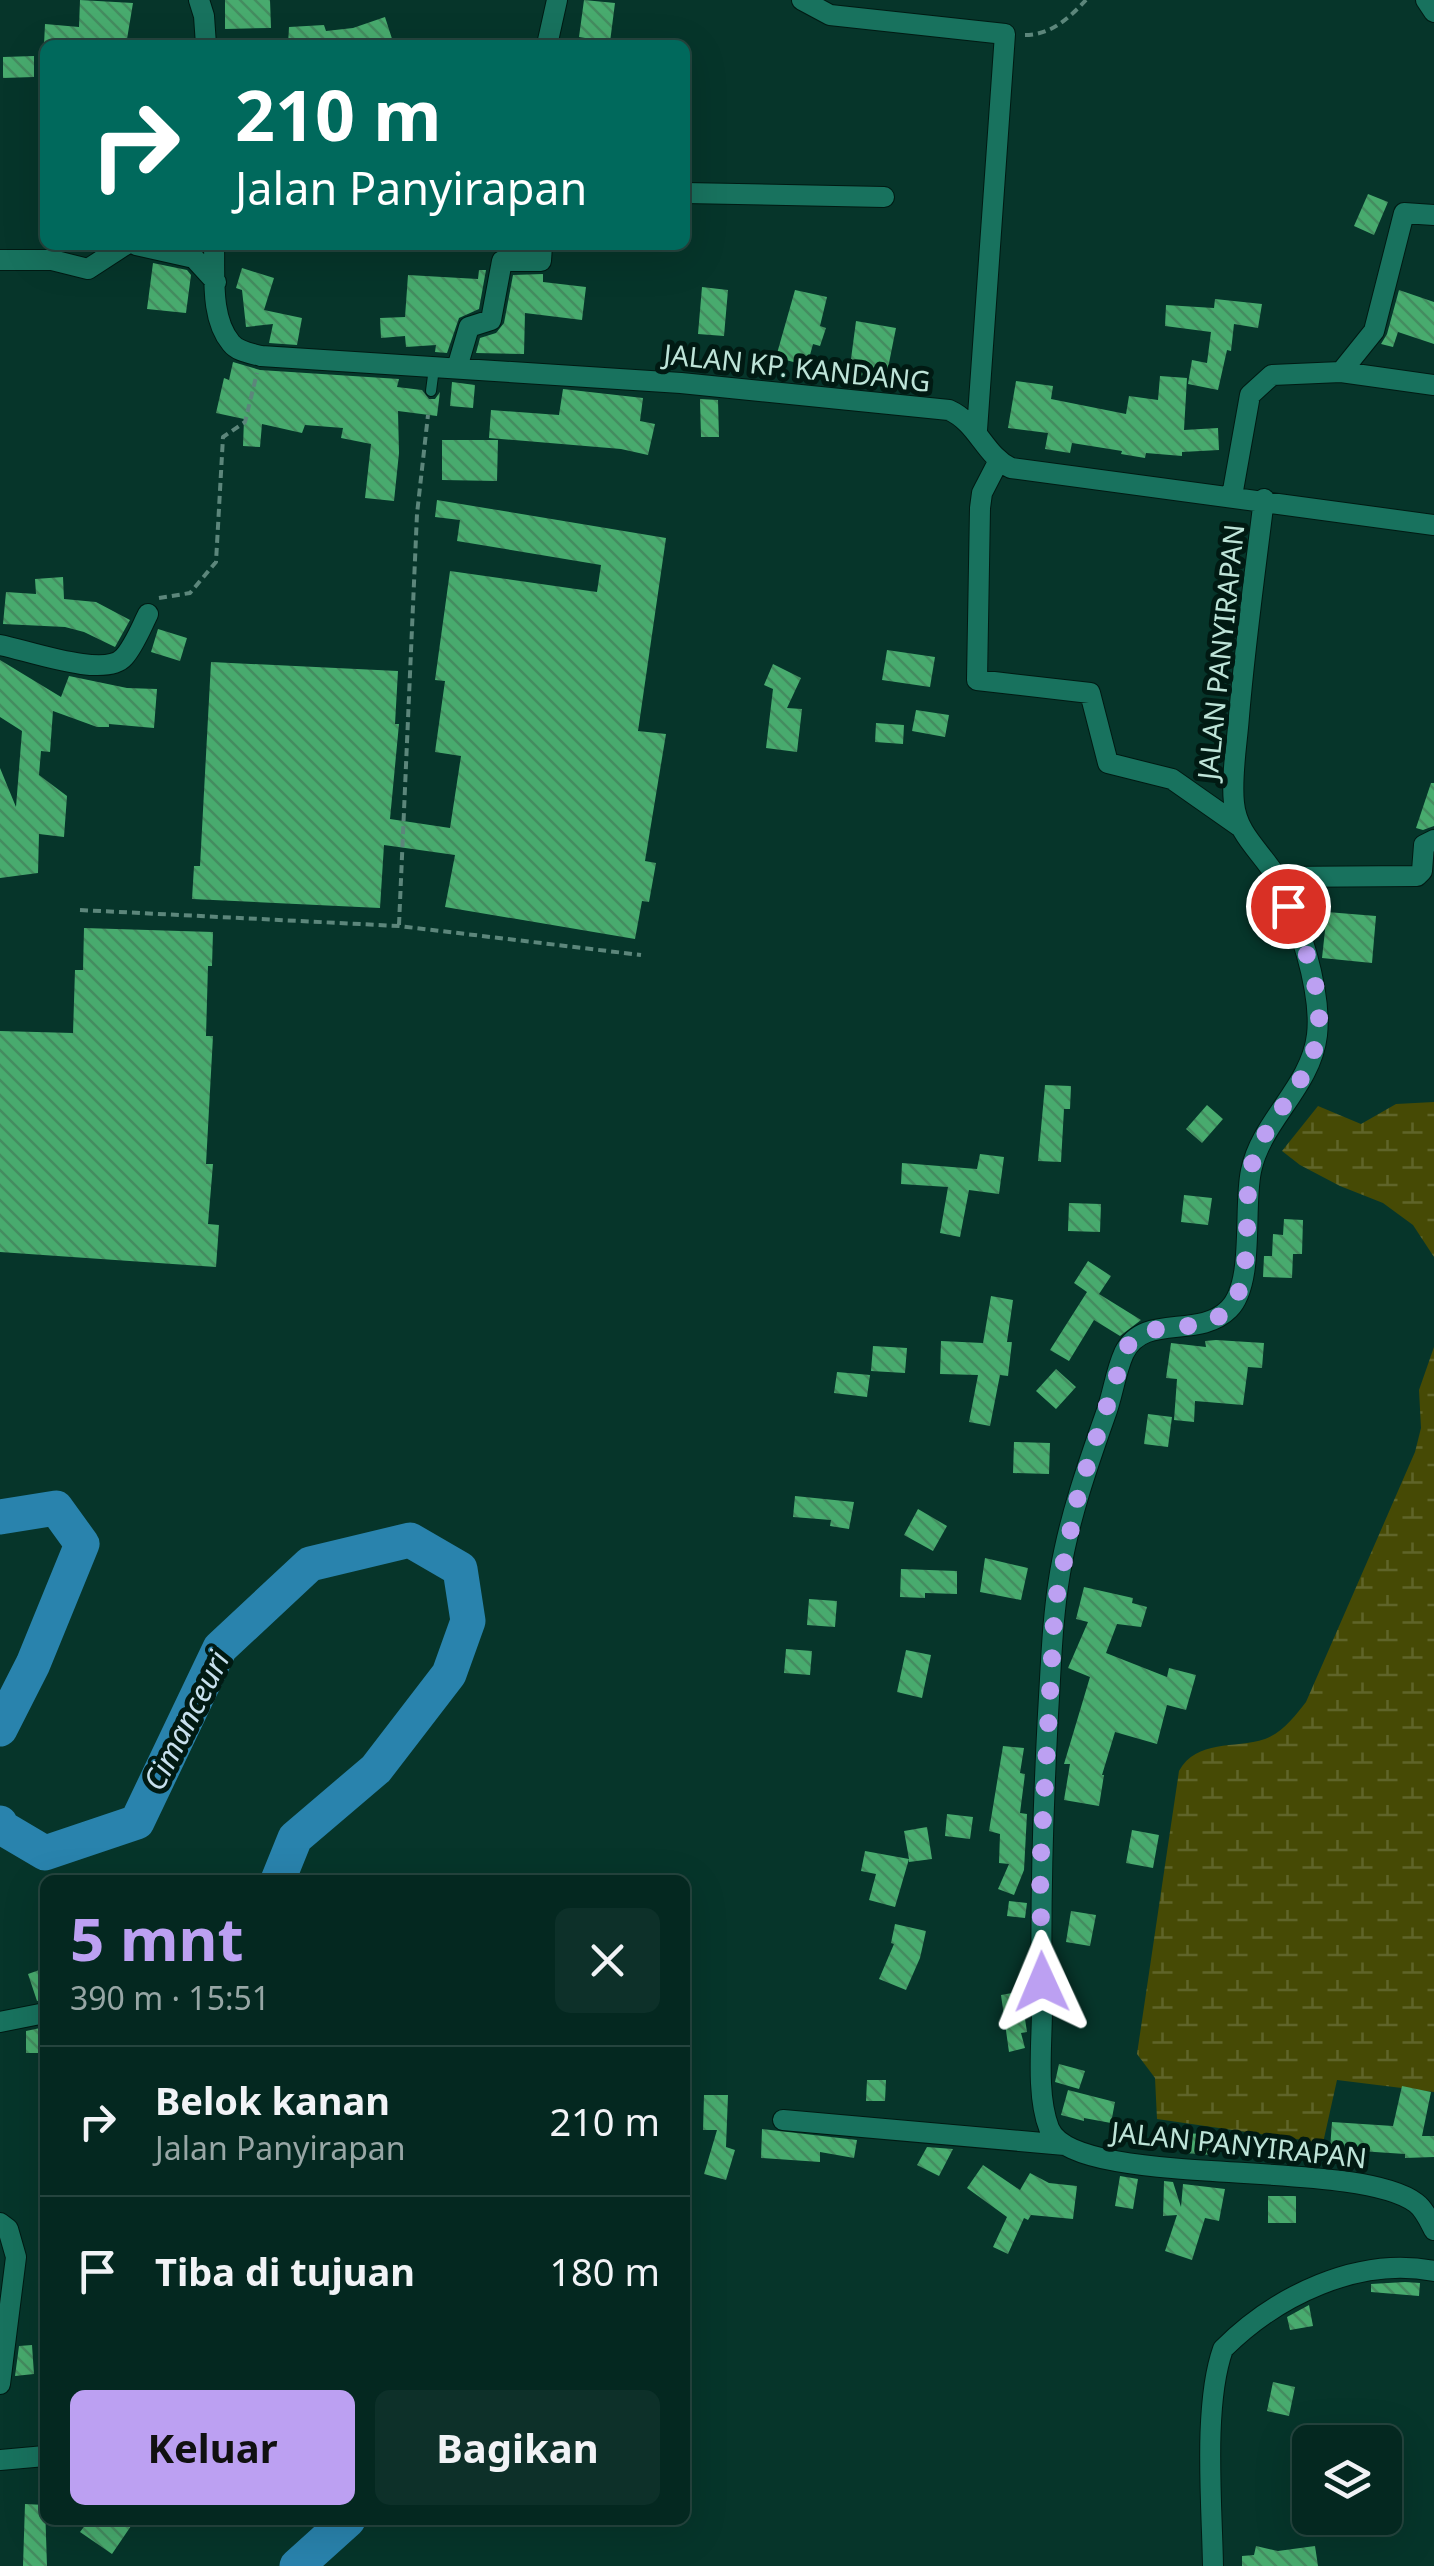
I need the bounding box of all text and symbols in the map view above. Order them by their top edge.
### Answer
text: 210 m [235,66,442,162]
icon: right [70,80,200,210]
text: Jalan Panyirapan [235,157,587,218]
street label: JALAN KP. KANDANG [659,334,932,400]
street label: JALAN PANYIRAPAN [1187,522,1252,785]
pin [1246,864,1331,949]
icon: arrive [1261,879,1316,934]
water label: Cimanceuri [133,1642,239,1797]
text: 5 mnt [70,1897,243,1979]
button: close [555,1908,660,2013]
position arrow [990,1930,1094,2034]
text: 390 m · 15:51 [70,1976,270,2019]
text: Belok kanan [155,2074,390,2126]
icon: right [70,2094,125,2149]
text: 210 m [549,2095,660,2147]
street label: JALAN PANYIRAPAN [1106,2111,1369,2176]
text: Jalan Panyirapan [155,2126,406,2169]
icon: arrive [70,2244,125,2299]
text: Tiba di tujuan [155,2245,415,2297]
text: 180 m [549,2245,660,2297]
button: Keluar [70,2390,355,2505]
button: Bagikan [375,2390,660,2505]
map controls [1292,2425,1402,2535]
button: layers [1292,2425,1402,2535]

